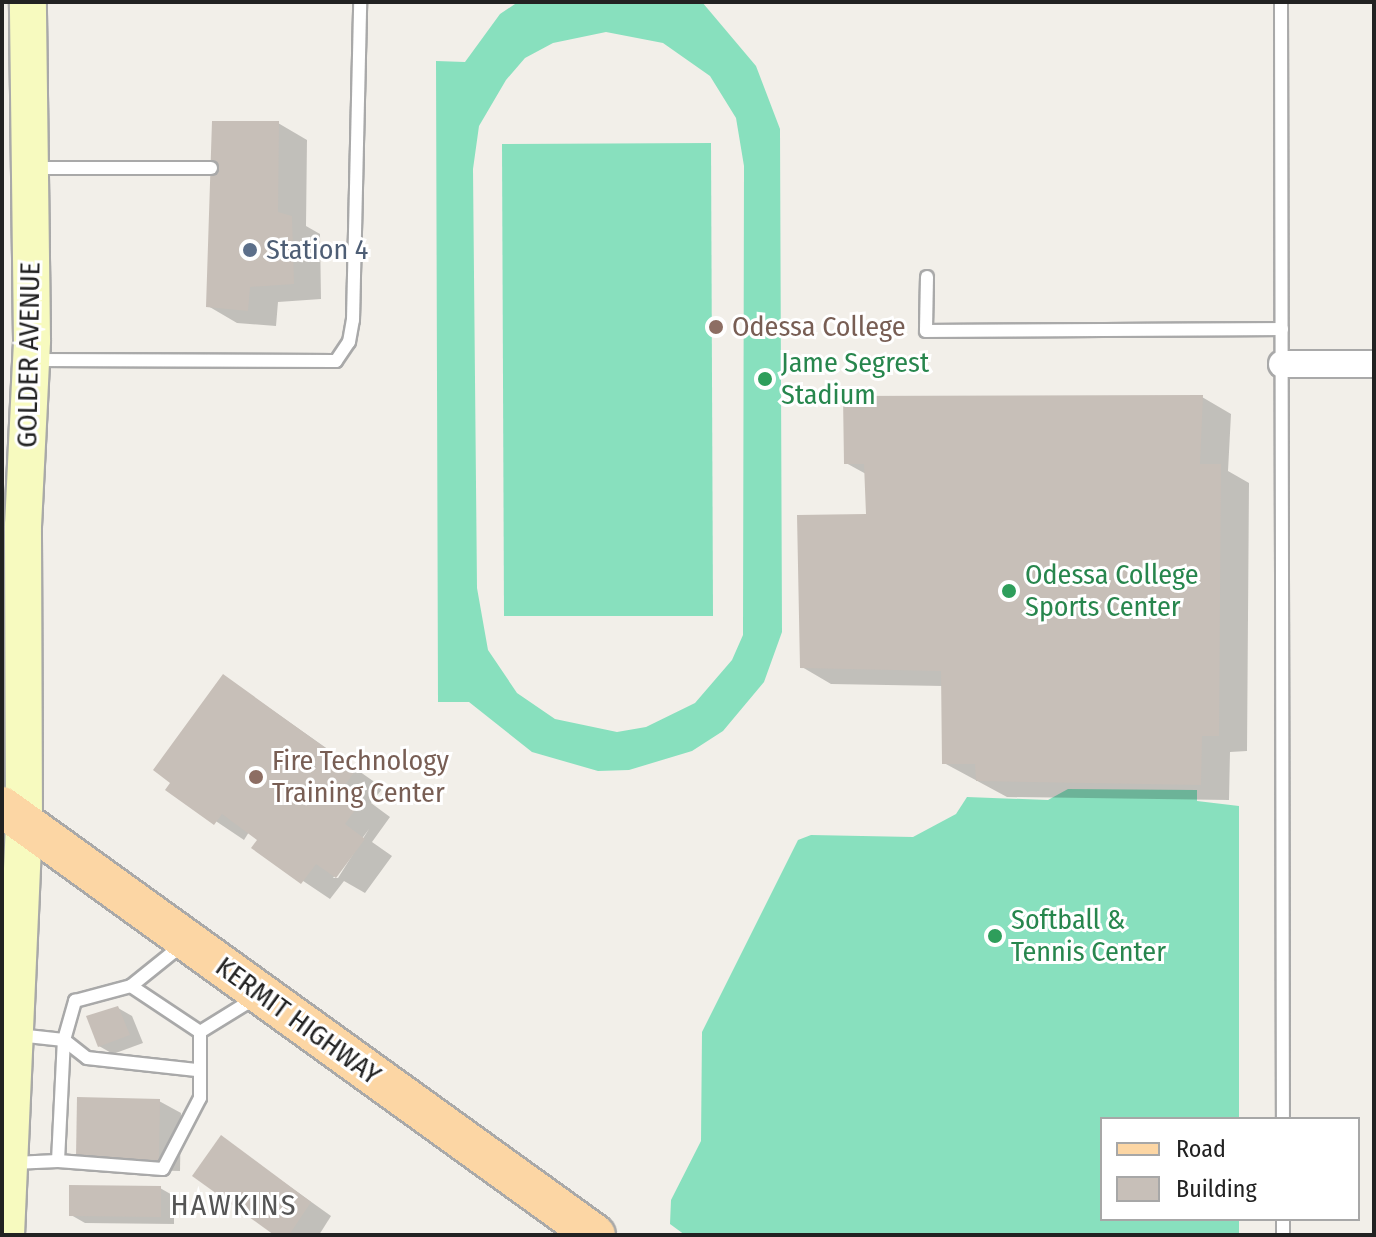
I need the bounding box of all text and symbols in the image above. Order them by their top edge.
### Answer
place label: Station 4 [266,233,368,267]
marker: Station 4 [241,241,259,259]
street label: GOLDER AVENUE [11,262,47,448]
place label: Odessa College [732,310,906,344]
marker: Odessa College [707,318,725,336]
place label: Jame Segrest Stadium [781,346,929,412]
marker: Jame Segrest Stadium [756,370,774,388]
place label: Odessa College Sports Center [1025,558,1199,624]
marker: Odessa College Sports Center [1000,582,1018,600]
place label: Fire Technology Training Center [272,744,449,810]
marker: Fire Technology Training Center [247,768,265,786]
place label: Softball & Tennis Center [1011,903,1166,969]
marker: Softball & Tennis Center [986,927,1004,945]
street label: KERMIT HIGHWAY [209,950,387,1092]
legend [1100,1117,1360,1221]
text: Road [1176,1135,1226,1163]
text: Building [1176,1175,1257,1203]
district label: HAWKINS [170,1187,298,1223]

